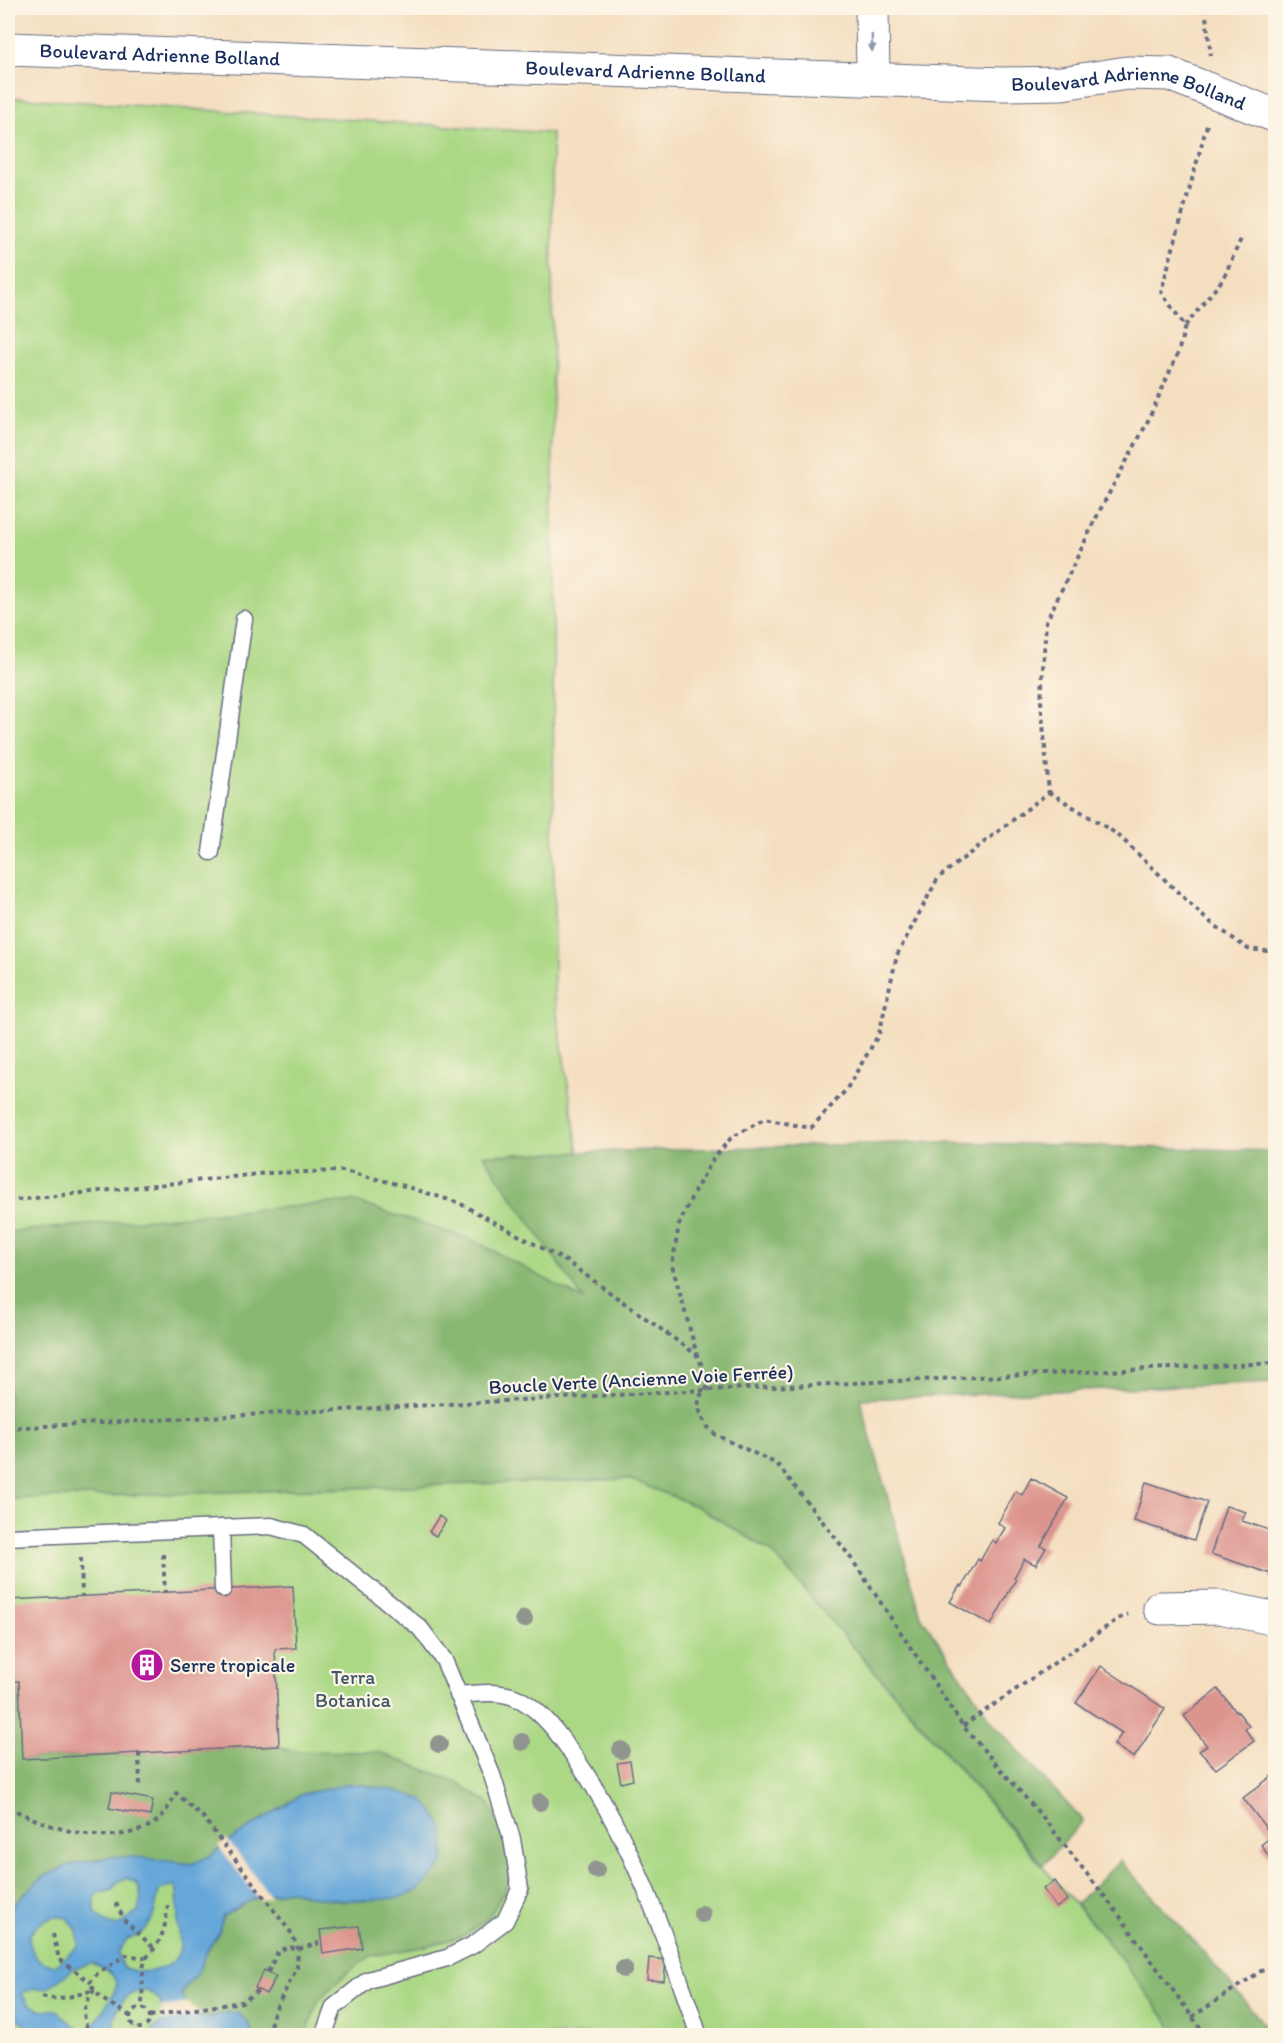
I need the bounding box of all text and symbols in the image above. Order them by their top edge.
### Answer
one-way arrow [868,34,877,53]
street label: Boulevard Adrienne Bolland [39,38,281,71]
street label: Boulevard Adrienne Bolland [525,55,766,88]
street label: Boulevard Adrienne Bolland [1011,61,1250,115]
street label: Boucle Verte (Ancienne Voie Ferrée) [488,1359,794,1399]
building icon: Serre tropicale [129,1647,165,1683]
place label: Serre tropicale [170,1653,295,1677]
park label: Terra Botanica [315,1665,392,1712]

